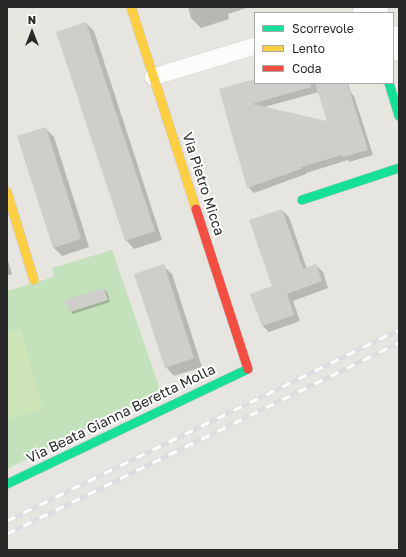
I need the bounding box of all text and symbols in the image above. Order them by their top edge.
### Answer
north arrow [12,12,52,52]
legend [254,12,394,84]
text: N [28,13,36,26]
text: Scorrevole [292,21,354,36]
text: Lento [292,41,325,56]
text: Coda [292,61,322,76]
street label: Via Pietro Micca [178,130,228,238]
street label: Via Beata Gianna Beretta Molla [24,361,218,467]

